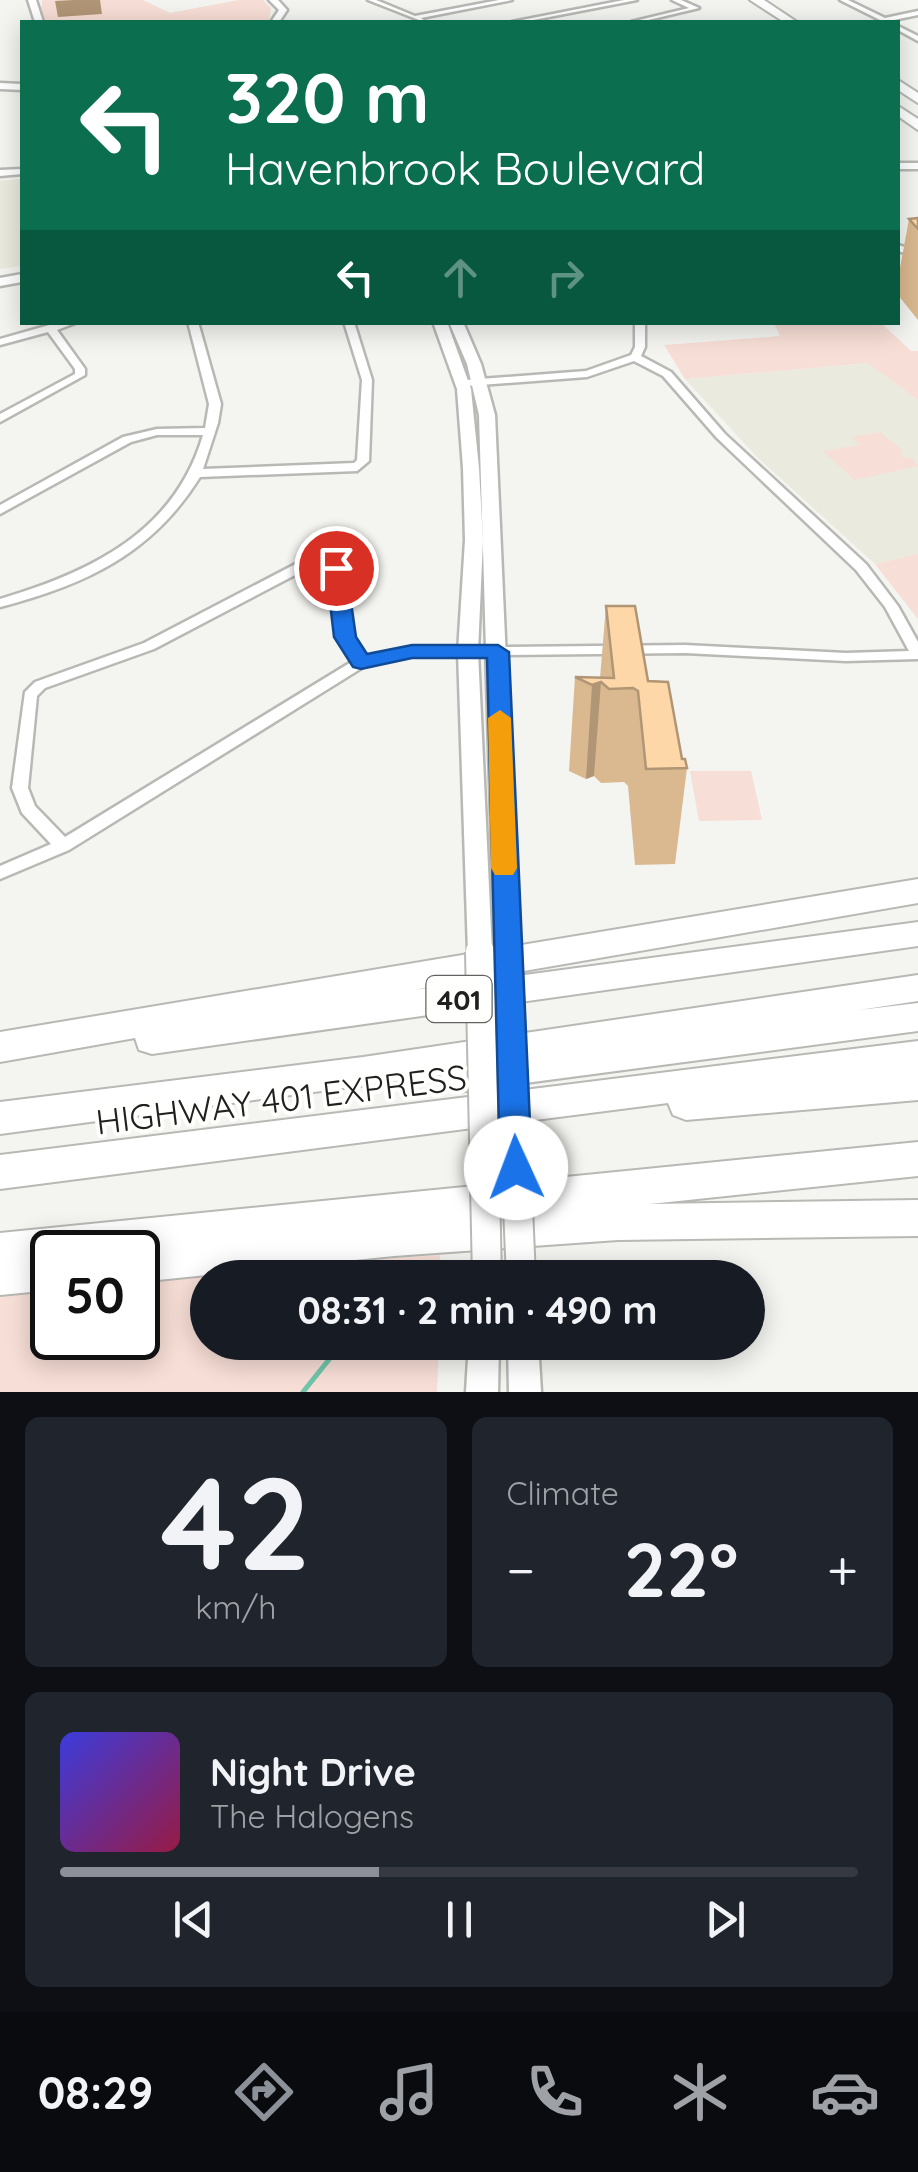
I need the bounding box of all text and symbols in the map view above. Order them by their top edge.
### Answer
text: 320 m [225,53,430,141]
icon: left [60,60,190,190]
text: Havenbrook Boulevard [225,140,705,196]
icon: left [328,250,383,305]
icon: ahead [433,250,488,305]
icon: right [538,250,593,305]
pin [294,526,379,611]
icon: arrive [309,541,364,596]
road number: 401 [426,976,492,1022]
street label: HIGHWAY 401 EXPRESS [93,1054,469,1144]
position arrow [464,1116,568,1220]
speed limit sign: 50 [30,1230,160,1360]
text: 08:31 · 2 min · 490 m [297,1286,658,1334]
text: 42 [161,1440,311,1603]
text: Climate [507,1473,619,1513]
text: 22° [624,1522,738,1616]
text: − [507,1535,535,1604]
text: + [827,1535,858,1604]
text: km/h [195,1587,276,1627]
text: Night Drive [210,1748,416,1796]
text: The Halogens [210,1796,414,1836]
icon: previous [166,1892,221,1947]
icon: pause [432,1892,487,1947]
icon: next [698,1892,753,1947]
icon: directions [229,2057,299,2127]
icon: music [374,2057,444,2127]
icon: phone [520,2057,590,2127]
icon: climate [665,2057,735,2127]
icon: car [810,2057,880,2127]
text: 08:29 [38,2064,153,2120]

